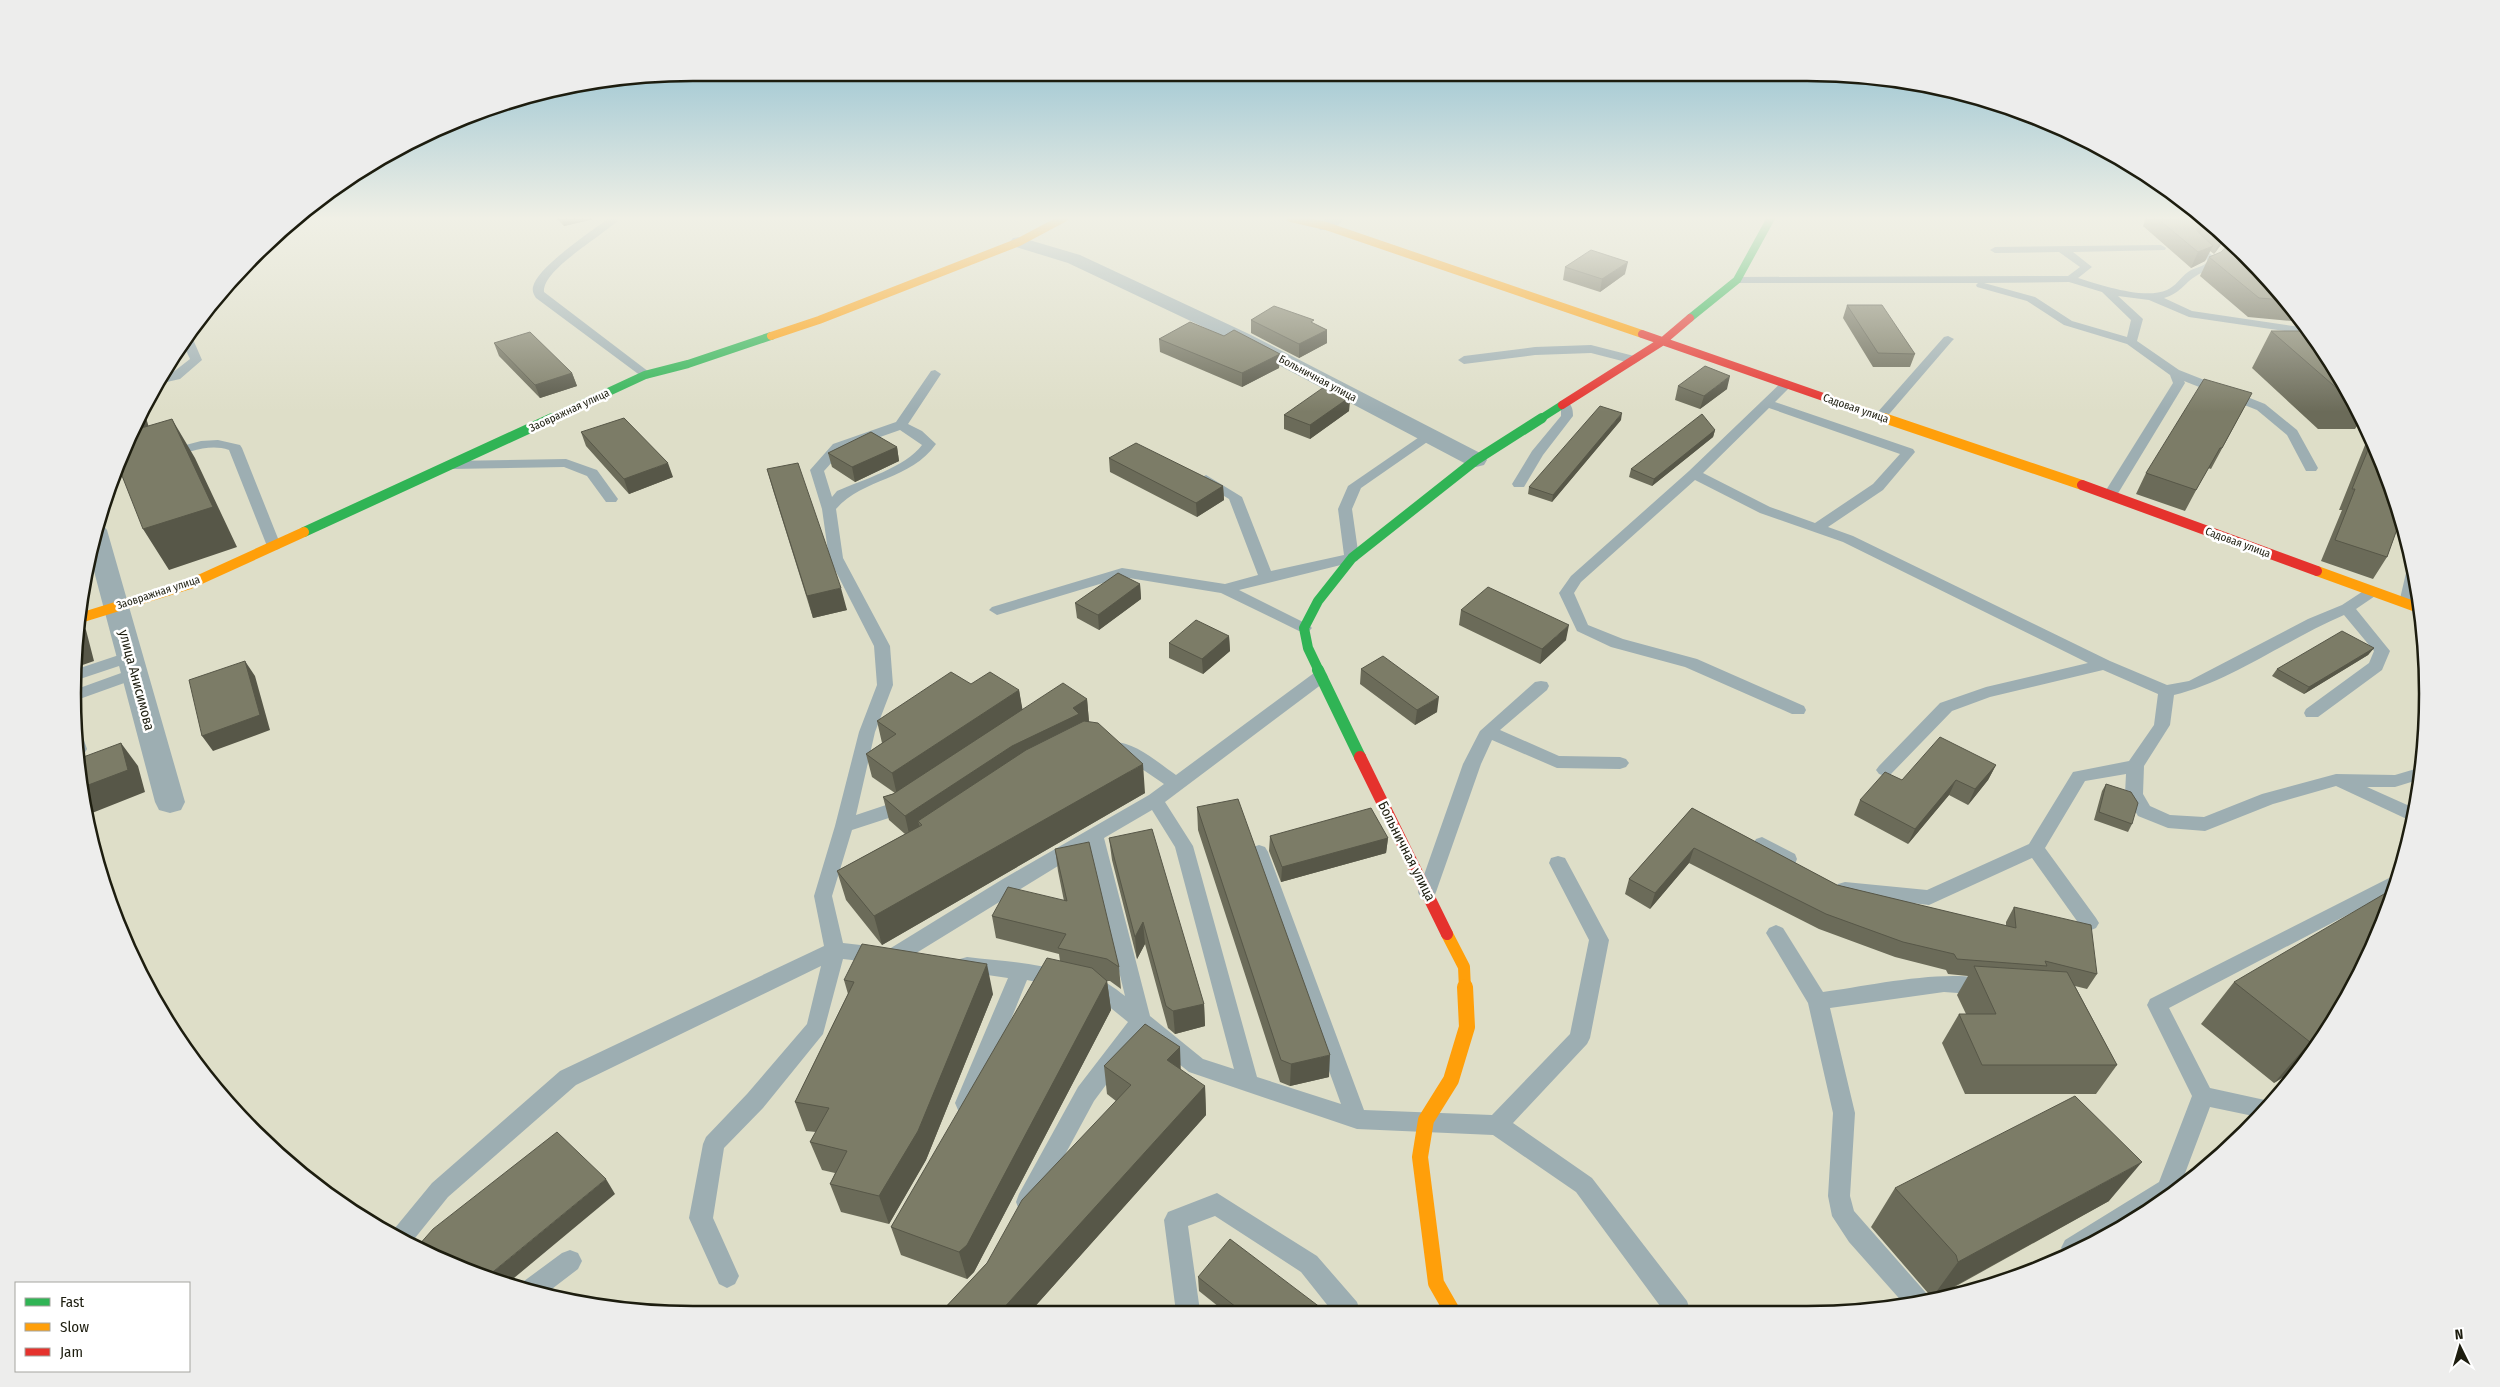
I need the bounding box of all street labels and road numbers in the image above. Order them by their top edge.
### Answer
street label: Больничная улица [1277,352,1359,404]
street label: Заовражная улица [527,386,611,435]
street label: Садовая улица [1821,391,1890,426]
street label: Садовая улица [2203,525,2272,560]
street label: Заовражная улица [115,573,202,612]
street label: улица Анисимова [115,628,158,733]
street label: Больничная улица [1374,798,1439,904]

